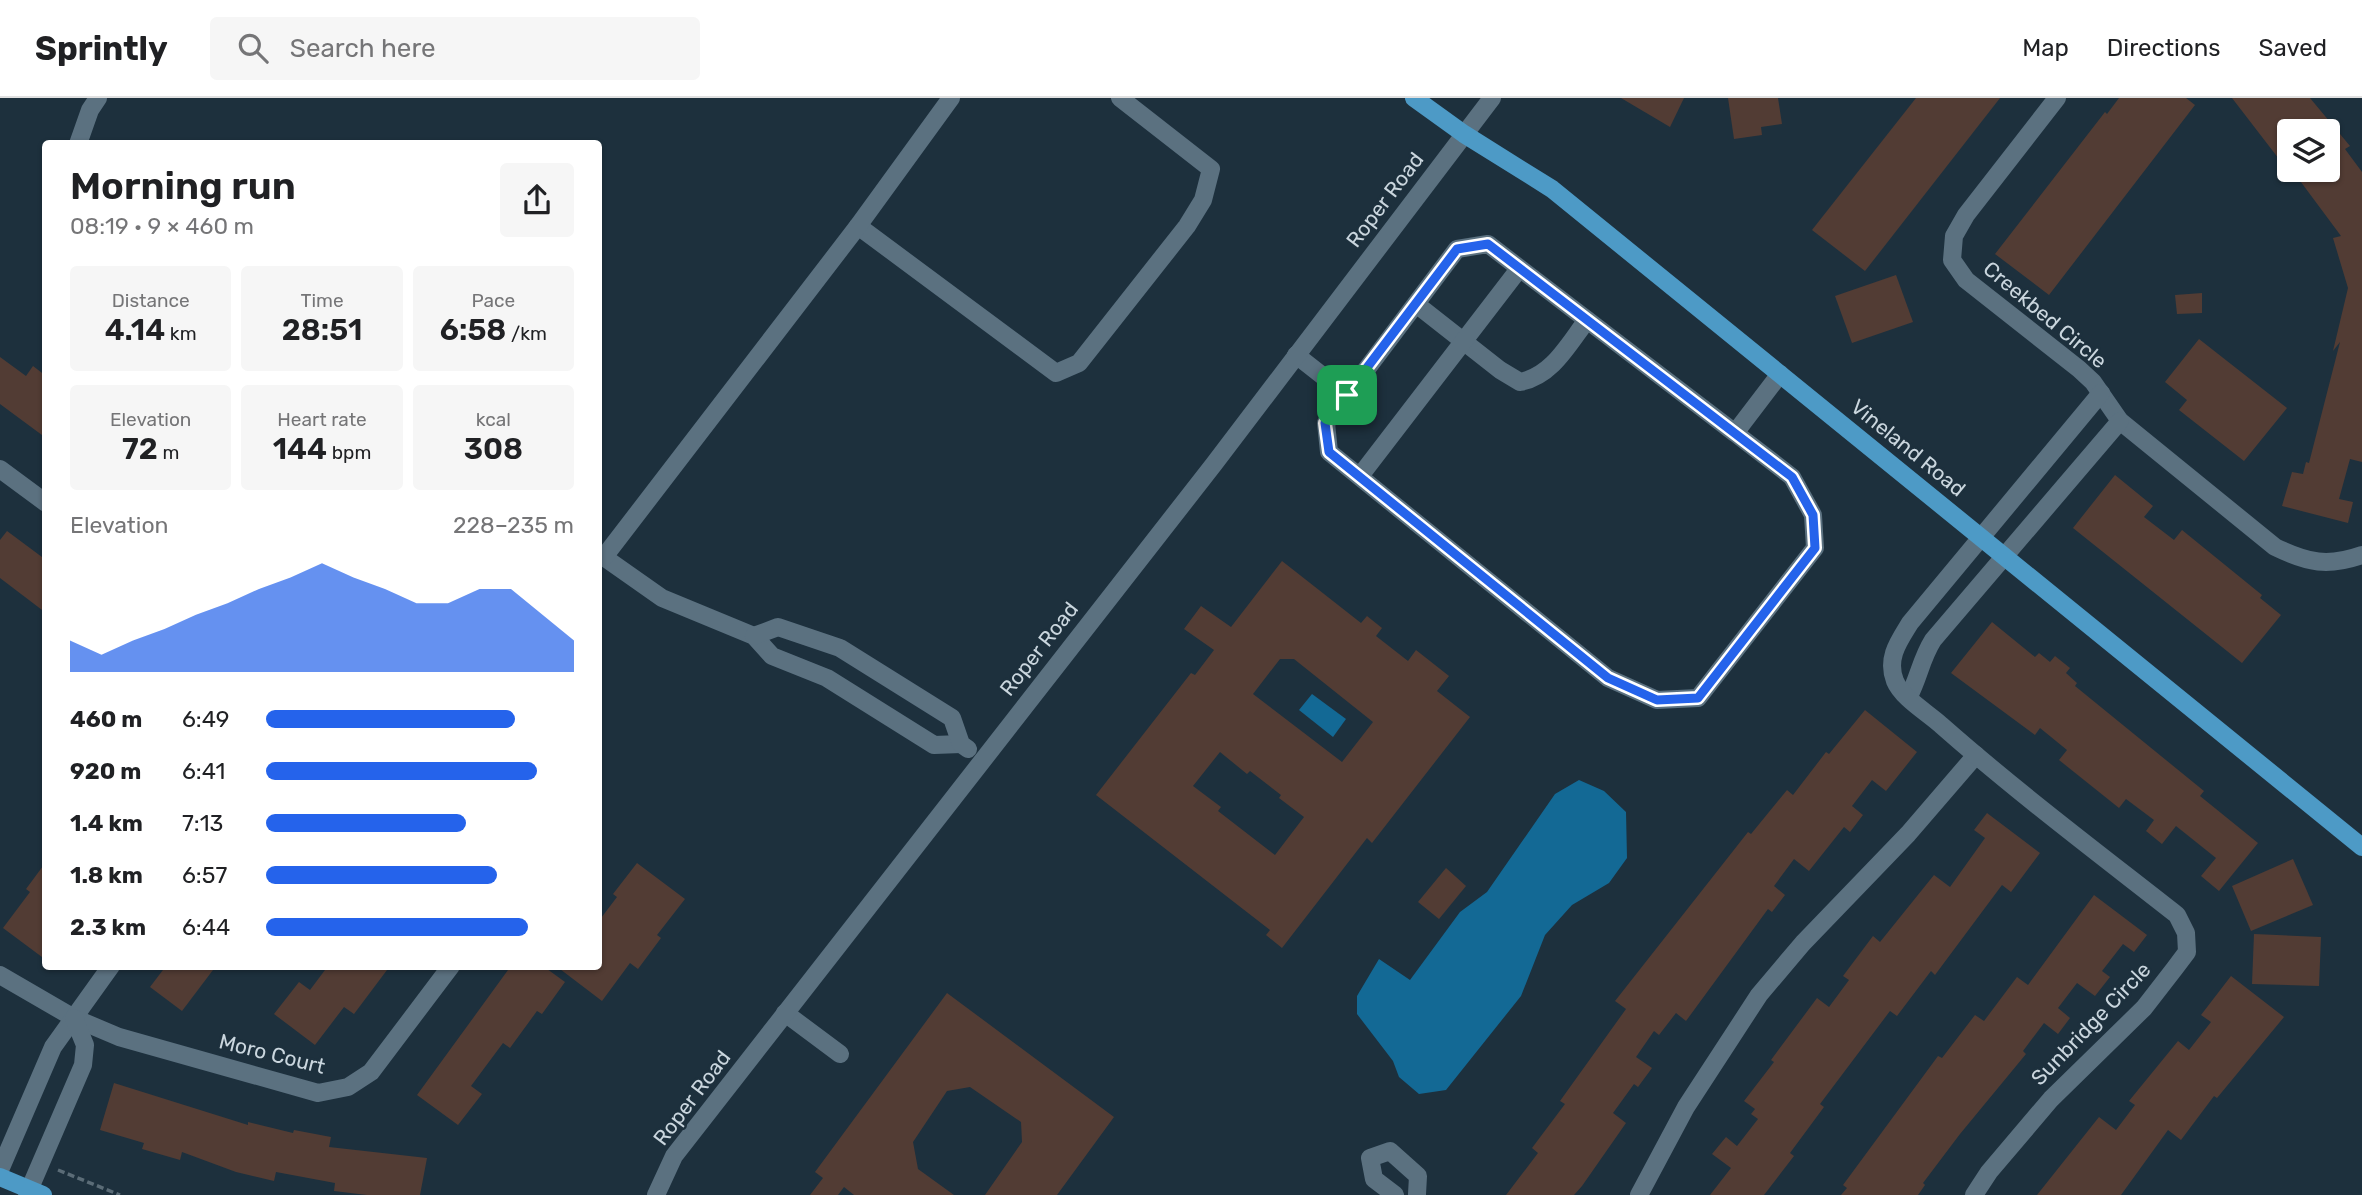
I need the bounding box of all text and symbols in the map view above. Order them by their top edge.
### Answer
search box [210,17,700,80]
text: Sprintly [35,29,168,68]
icon: search [234,29,272,67]
text: Search here [290,33,436,64]
text: Map [2022,34,2069,62]
text: Directions [2107,34,2220,62]
text: Saved [2258,34,2327,62]
map controls [2277,119,2340,182]
button: layers [2277,119,2340,182]
street label: Roper Road [1341,147,1428,252]
text: Morning run [70,163,296,209]
button: share [500,163,574,237]
text: 08:19 · 9 × 460 m [70,212,254,240]
street label: Creekbed Circle [1979,256,2112,373]
text: Distance [112,289,190,312]
text: Time [300,289,344,312]
text: Pace [472,289,515,312]
text: 4.14 [105,312,165,348]
text: 28:51 [282,312,362,348]
text: 6:58 [440,312,506,348]
text: km [165,322,197,345]
text: /km [506,322,547,345]
pin [1317,365,1377,425]
icon: arrive [1328,376,1366,414]
street label: Vineland Road [1846,394,1971,501]
text: Elevation [110,408,191,431]
text: Heart rate [277,408,367,431]
text: kcal [476,408,511,431]
text: 72 [122,431,158,467]
text: 144 [273,431,327,467]
text: 308 [464,431,523,467]
text: m [158,441,179,464]
text: bpm [327,441,371,464]
text: Elevation [70,511,169,539]
text: 228–235 m [453,511,574,539]
street label: Roper Road [994,597,1083,701]
text: 460 m [70,705,142,733]
text: 6:49 [182,705,230,733]
text: 920 m [70,757,141,785]
text: 6:41 [182,757,225,785]
text: 1.4 km [70,809,143,837]
text: 7:13 [182,809,223,837]
text: 1.8 km [70,861,143,889]
text: 6:57 [182,861,227,889]
text: 2.3 km [70,913,146,941]
text: 6:44 [182,913,230,941]
street label: Sunbridge Circle [2026,957,2156,1090]
street label: Moro Court [216,1028,328,1079]
street label: Roper Road [648,1045,735,1150]

